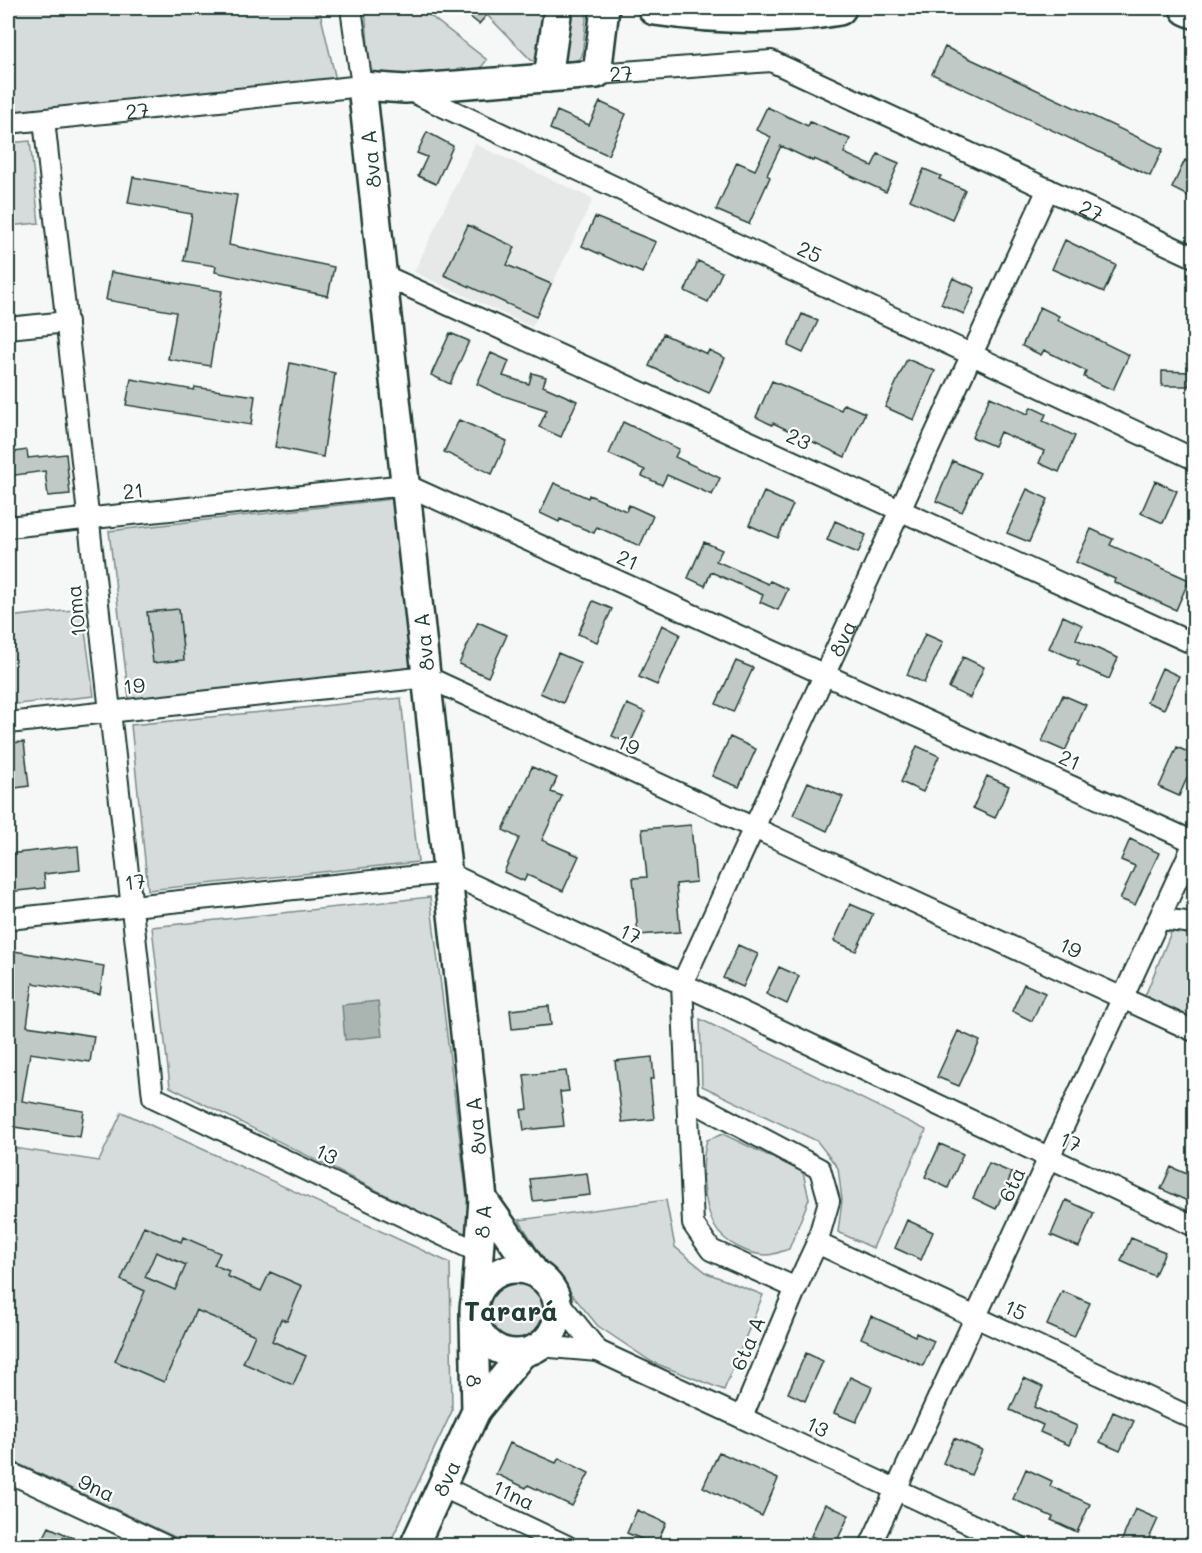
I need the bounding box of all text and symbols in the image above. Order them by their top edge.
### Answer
street label: 27 [608,58,634,87]
street label: 27 [124,95,150,124]
street label: 8va A [354,129,386,189]
street label: 27 [1075,192,1108,227]
street label: 25 [793,234,827,268]
street label: 23 [782,421,816,455]
street label: 21 [121,475,145,505]
street label: 21 [613,542,643,576]
street label: 10ma [59,584,91,638]
street label: 8va A [407,612,439,672]
street label: 8va [821,615,861,660]
street label: 19 [122,670,146,700]
street label: 19 [613,727,645,761]
street label: 21 [1055,742,1085,776]
street label: 17 [123,866,147,896]
street label: 17 [616,916,646,950]
street label: 19 [1055,930,1087,964]
street label: 8va A [459,1096,491,1156]
street label: 17 [1056,1124,1086,1158]
street label: 13 [311,1136,343,1170]
street label: 6ta [991,1162,1031,1206]
street label: 8 A [467,1203,496,1239]
street label: 15 [1000,1292,1032,1326]
district label: Tarará [464,1293,558,1328]
street label: 6ta A [724,1312,770,1374]
street label: 8 [462,1374,489,1388]
street label: 13 [802,1409,834,1443]
street label: 8va [425,1455,465,1500]
street label: 9na [74,1467,120,1507]
street label: 11na [489,1473,539,1515]

